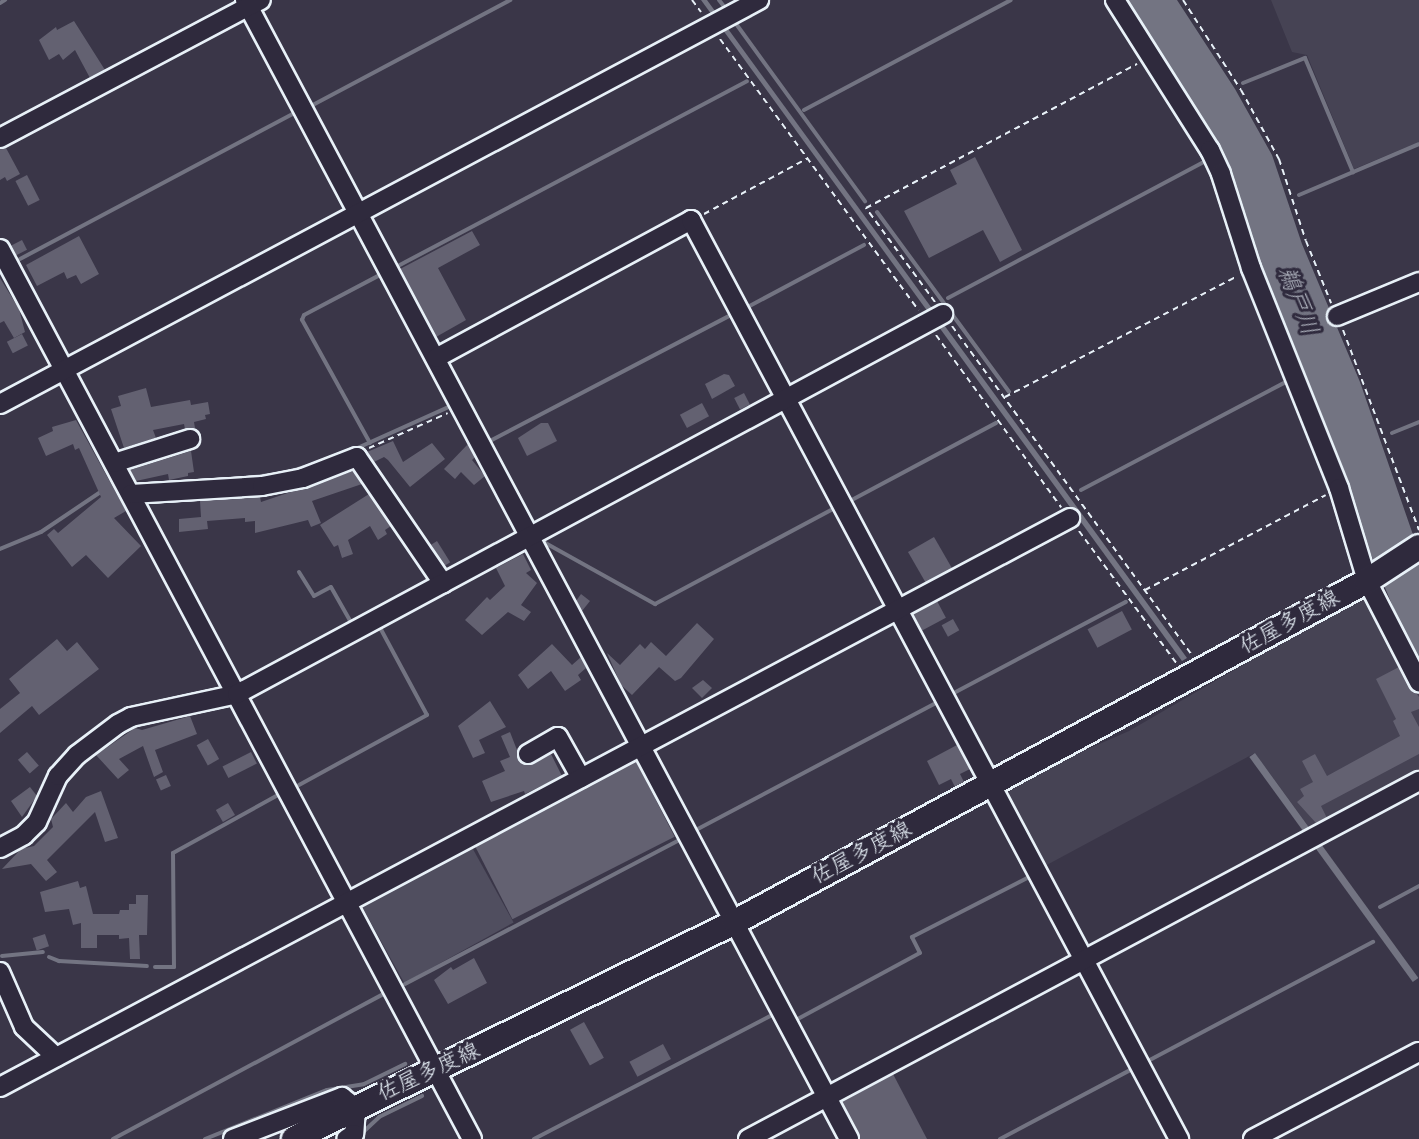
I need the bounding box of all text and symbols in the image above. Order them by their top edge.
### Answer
water label: 鵜戸川 [1271,262,1323,340]
street label: 佐屋多度線 [1235,585,1345,661]
street label: 佐屋多度線 [807,817,917,891]
street label: 佐屋多度線 [374,1038,484,1108]

